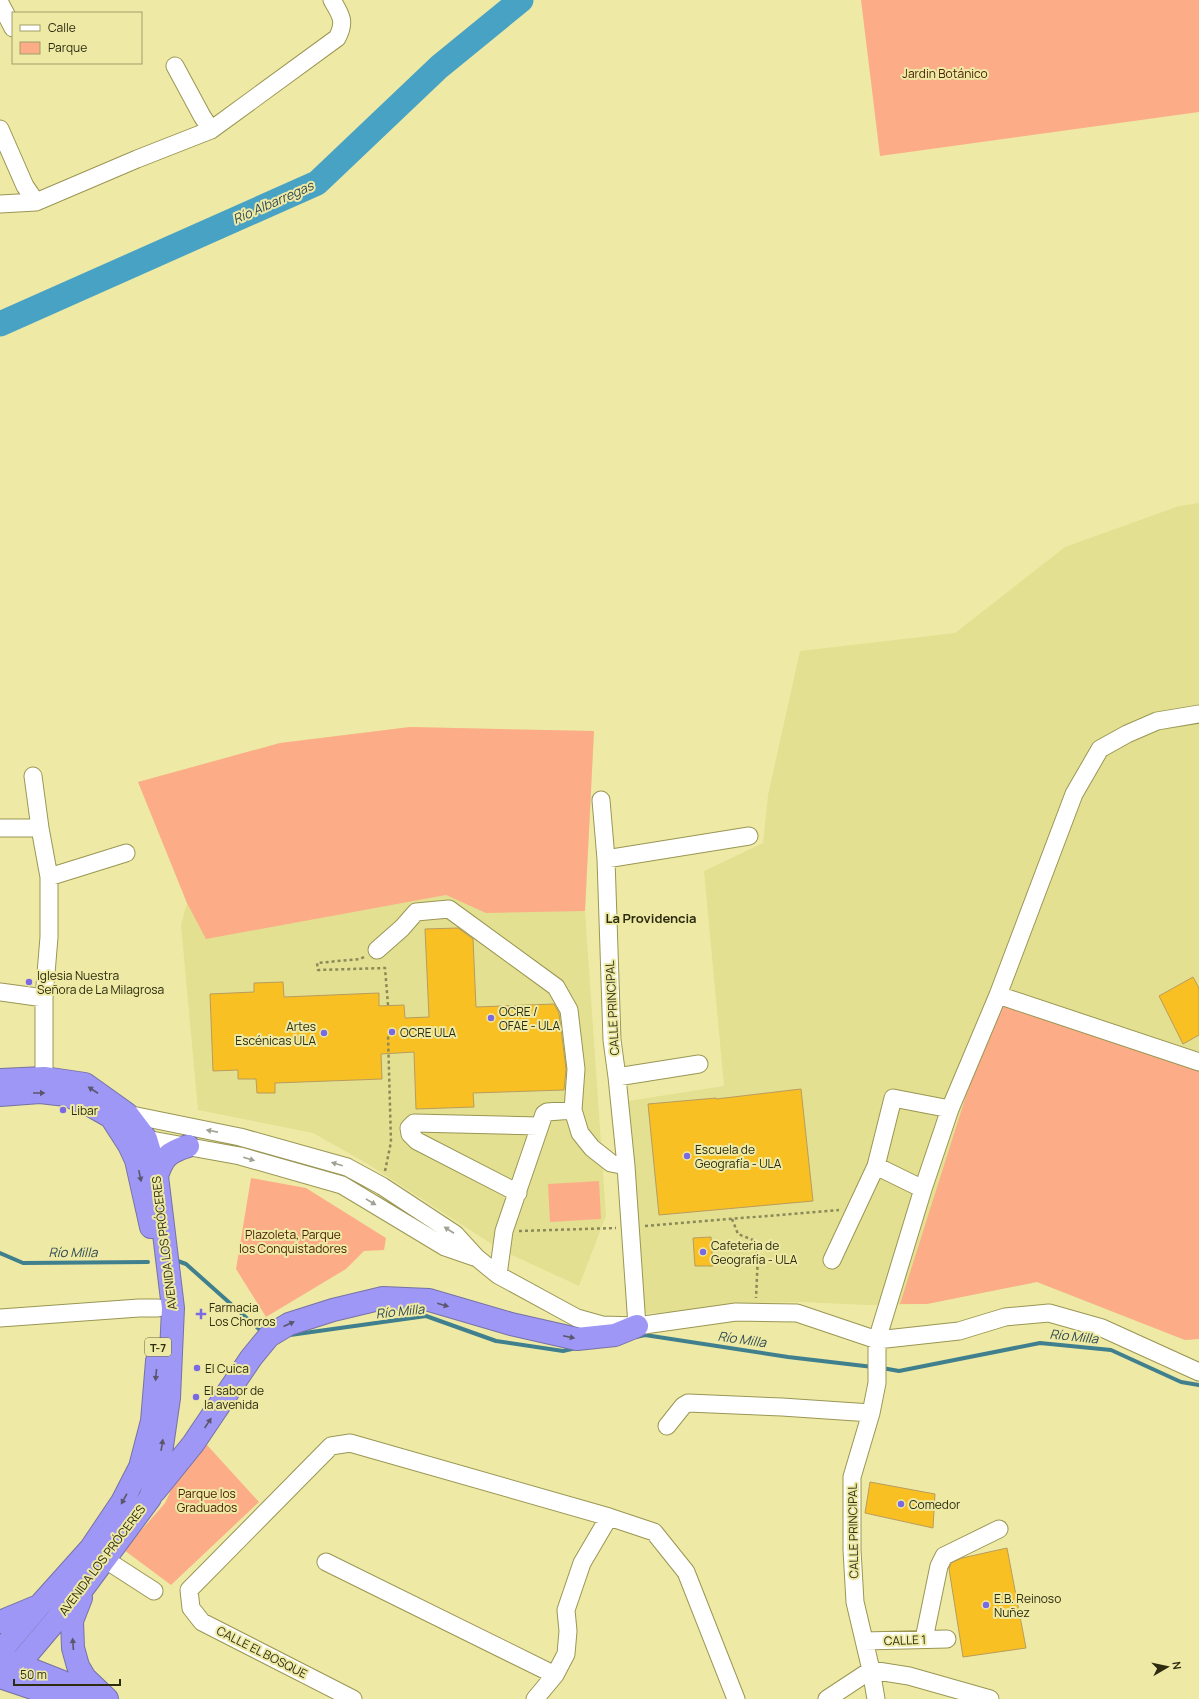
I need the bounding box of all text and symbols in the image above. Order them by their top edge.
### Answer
legend [12,12,142,64]
text: Calle [48,19,76,36]
text: Parque [48,39,87,56]
park label: Jardin Botánico [902,65,988,82]
water label: Río Albarregas [230,176,317,228]
district label: La Providencia [605,909,697,927]
street label: CALLE PRINCIPAL [601,960,623,1056]
place label: Iglesia Nuestra Señora de La Milagrosa [37,967,164,998]
marker: Iglesia Nuestra Señora de La Milagrosa [24,977,34,987]
place label: OCRE / OFAE - ULA [499,1003,560,1034]
marker: OCRE / OFAE - ULA [486,1013,496,1023]
place label: Artes Escénicas ULA [235,1018,316,1049]
place label: OCRE ULA [400,1024,457,1041]
marker: OCRE ULA [387,1027,397,1037]
marker: Artes Escénicas ULA [319,1028,329,1038]
one-way arrow [88,1086,99,1094]
one-way arrow [33,1090,46,1096]
place label: Libar [71,1102,99,1119]
marker: Libar [58,1105,68,1115]
one-way arrow [205,1128,218,1134]
place label: Escuela de Geografía - ULA [695,1141,782,1172]
marker: Escuela de Geografía - ULA [682,1151,692,1161]
one-way arrow [243,1156,256,1162]
one-way arrow [331,1161,343,1167]
one-way arrow [137,1170,143,1182]
street label: AVENIDA LOS PRÓCERES [147,1175,181,1311]
one-way arrow [366,1198,376,1206]
park label: Plazoleta, Parque los Conquistadores [239,1226,347,1257]
one-way arrow [444,1226,454,1234]
place label: Cafeteria de Geografía - ULA [711,1237,798,1268]
water label: Río Milla [49,1243,98,1261]
marker: Cafeteria de Geografía - ULA [698,1247,708,1257]
place label: Farmacia Los Chorros [209,1299,276,1330]
water label: Río Milla [375,1299,426,1323]
one-way arrow [437,1302,449,1308]
marker: Farmacia Los Chorros [196,1309,206,1319]
one-way arrow [284,1321,295,1327]
water label: Río Milla [1049,1324,1100,1348]
water label: Río Milla [717,1327,768,1351]
one-way arrow [563,1335,575,1341]
road number: T-7 [145,1338,171,1356]
place label: El Cuica [205,1360,249,1377]
marker: El Cuica [192,1363,202,1373]
one-way arrow [153,1368,159,1381]
place label: El sabor de la avenida [204,1382,264,1413]
marker: El sabor de la avenida [191,1392,201,1402]
one-way arrow [204,1417,211,1429]
one-way arrow [159,1439,165,1451]
street label: CALLE PRINCIPAL [844,1483,862,1579]
park label: Parque los Graduados [177,1485,237,1516]
one-way arrow [120,1493,127,1505]
place label: Comedor [909,1496,961,1513]
marker: Comedor [896,1499,906,1509]
street label: AVENIDA LOS PRÓCERES [55,1501,149,1619]
place label: E.B. Reinoso Nuñez [994,1590,1061,1621]
marker: E.B. Reinoso Nuñez [981,1600,991,1610]
street label: CALLE EL BOSQUE [214,1622,310,1682]
street label: CALLE 1 [884,1631,926,1649]
one-way arrow [70,1638,77,1650]
north arrow [1147,1647,1187,1687]
text: N [1169,1660,1185,1671]
scale bar [14,1661,120,1687]
text: 50 m [20,1666,47,1683]

